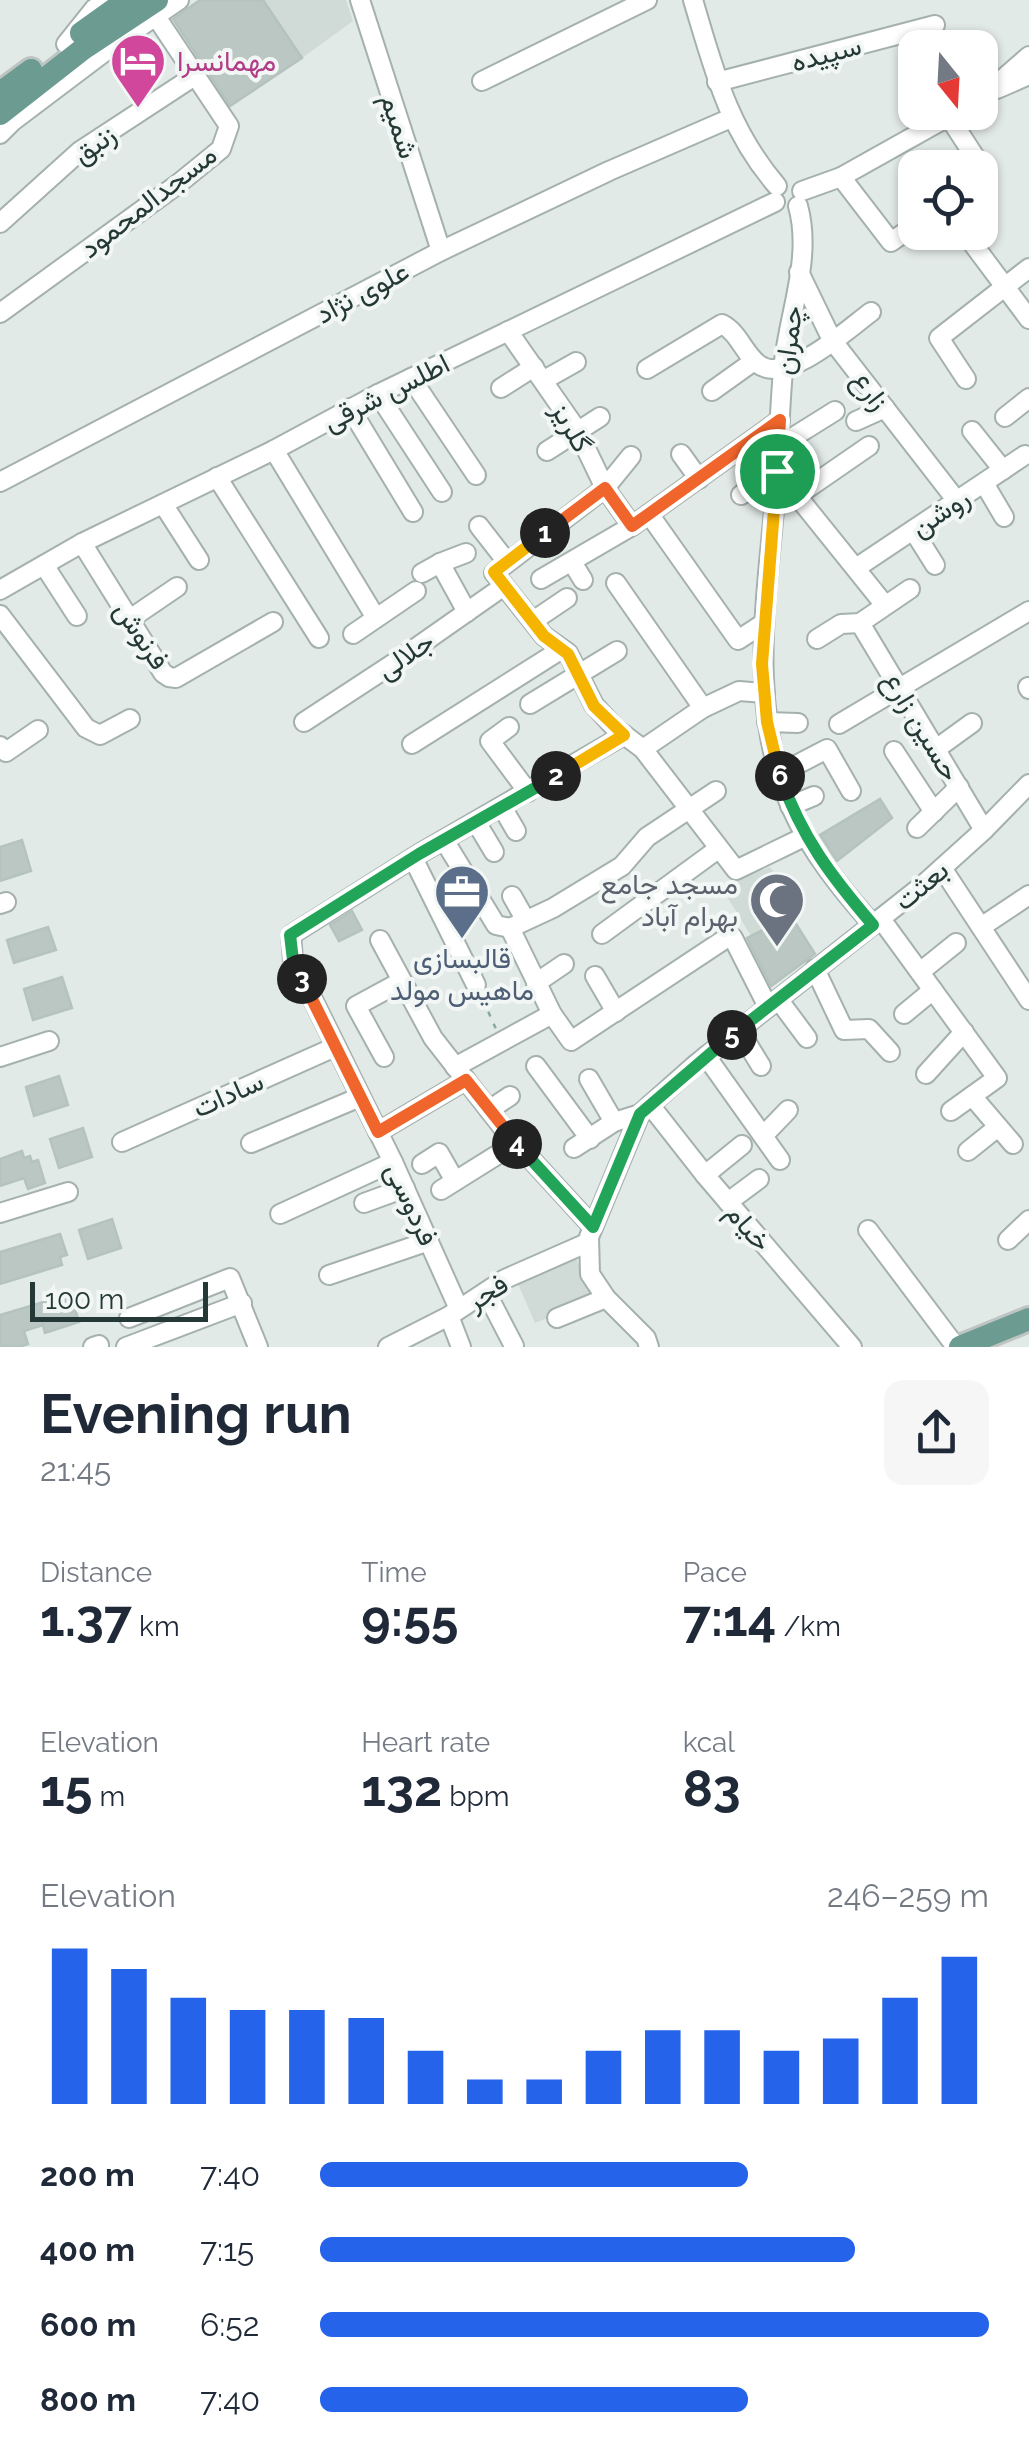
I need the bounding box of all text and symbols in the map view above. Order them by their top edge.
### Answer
street label: سپیده [787,28,865,81]
north arrow [898,30,998,130]
map controls [898,30,998,250]
hotel icon: مهمانسرا [108,31,168,110]
place label: مهمانسرا [177,45,276,79]
street label: شمیم [372,90,425,163]
street label: زنبق [66,118,123,172]
street label: مسجدالمحمود [73,138,224,266]
button: locate [898,150,998,250]
street label: علوی نژاد [310,254,415,331]
street label: چمران [767,304,812,377]
street label: اطلس شرقی [318,347,455,439]
street label: زارع [843,364,896,418]
street label: گلریز [543,395,599,459]
pin [735,429,820,514]
icon: arrive [750,444,805,499]
street label: روشن [905,481,977,545]
pin: 1 [520,508,570,558]
text: 1 [538,516,552,549]
street label: فرنوش [106,595,176,676]
street label: جلالی [370,624,440,686]
street label: حسین زارع [874,666,967,788]
pin: 2 [531,751,581,801]
pin: 6 [755,751,805,801]
text: 2 [548,759,564,792]
text: 6 [772,759,789,792]
street label: بعثت [888,853,955,917]
office icon: قالبسازی ماهیس مولد [432,862,492,941]
place label: مسجد جامع بهرام آباد [600,868,738,935]
mosque icon: مسجد جامع بهرام آباد [747,870,807,949]
place label: قالبسازی ماهیس مولد [390,942,534,1008]
pin: 3 [277,954,327,1004]
text: 3 [294,962,310,995]
pin: 5 [707,1010,757,1060]
text: 5 [724,1018,740,1051]
street label: سادات [188,1064,269,1125]
pin: 4 [492,1119,542,1169]
text: 4 [509,1127,525,1160]
street label: فردوسی [377,1158,445,1251]
street label: خیام [717,1197,778,1259]
street label: فجر [460,1267,515,1319]
scale bar [30,1277,208,1322]
text: 100 m [45,1283,124,1316]
button: share [884,1380,989,1485]
text: Evening run [40,1381,352,1446]
text: 21:45 [40,1451,111,1488]
text: Distance [40,1556,152,1589]
text: Time [361,1556,427,1589]
text: Pace [683,1556,747,1589]
text: 1.37 [40,1589,132,1648]
text: 9:55 [361,1589,459,1648]
text: 7:14 [683,1589,776,1648]
text: km [132,1610,180,1643]
text: /km [776,1610,841,1643]
text: Elevation [40,1726,159,1759]
text: Heart rate [361,1726,490,1759]
text: kcal [683,1726,735,1759]
text: 15 [40,1759,92,1818]
text: 132 [361,1759,442,1818]
text: 83 [683,1759,741,1818]
text: m [92,1780,125,1813]
text: bpm [442,1780,510,1813]
text: Elevation [40,1877,176,1914]
text: 246–259 m [827,1877,989,1914]
text: 200 m [40,2156,135,2193]
text: 7:40 [200,2156,260,2193]
text: 400 m [40,2231,135,2268]
text: 7:15 [200,2231,254,2268]
text: 600 m [40,2306,136,2343]
text: 6:52 [200,2306,259,2343]
text: 800 m [40,2381,136,2418]
text: 7:40 [200,2381,260,2418]

